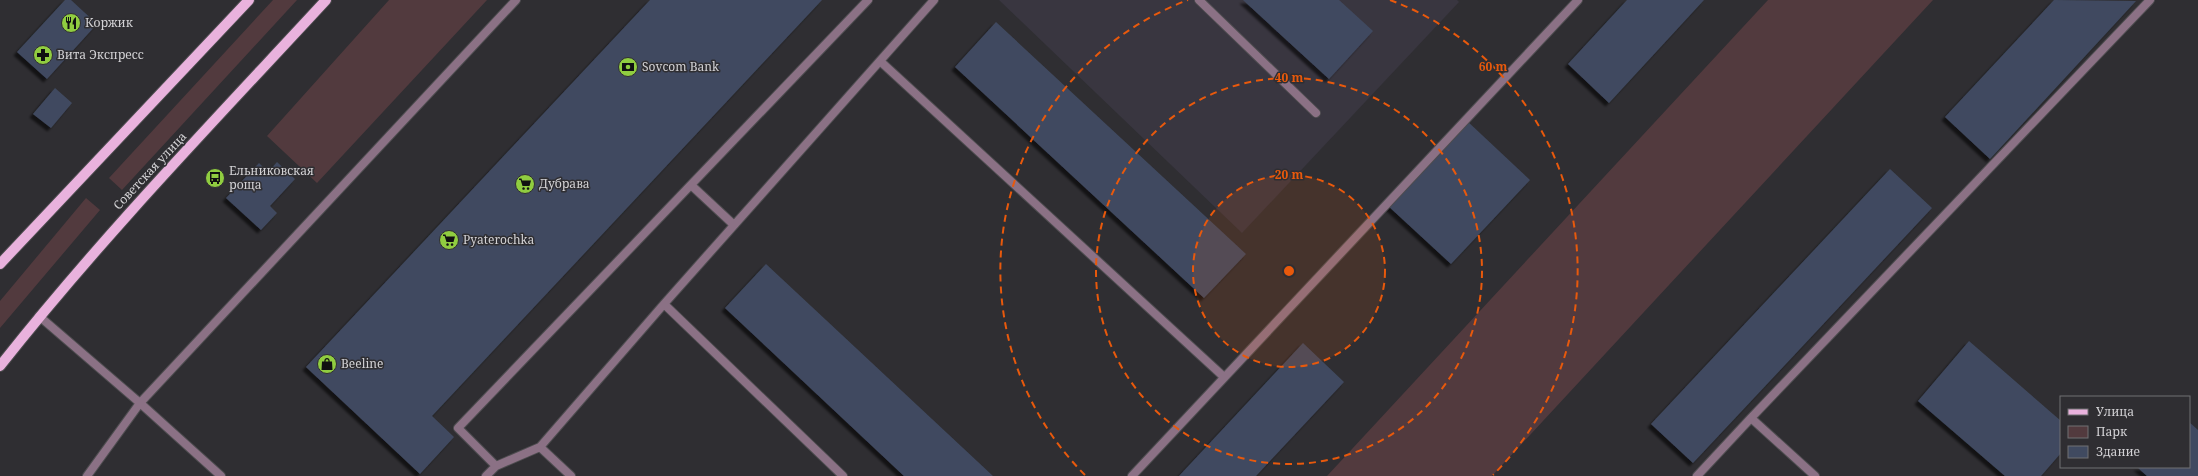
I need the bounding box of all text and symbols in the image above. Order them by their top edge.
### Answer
restaurant icon: Коржик [60,12,82,34]
place label: Коржик [85,14,134,31]
pharmacy icon: Вита Экспресс [32,44,54,66]
place label: Вита Экспресс [57,46,144,63]
bank icon: Sovcom Bank [617,56,639,78]
place label: Sovcom Bank [642,58,720,75]
text: 60 m [1479,58,1507,75]
text: 40 m [1275,69,1303,86]
street label: Советская улица [109,128,190,213]
place label: Ельниковская роща [229,162,314,193]
text: 20 m [1275,166,1303,183]
bus stop icon: Ельниковская роща [204,167,226,189]
supermarket icon: Дубрава [514,173,536,195]
place label: Дубрава [539,175,590,192]
supermarket icon: Pyaterochka [438,229,460,251]
place label: Pyaterochka [463,231,535,248]
centre of rings [1282,264,1296,278]
shop icon: Beeline [316,353,338,375]
place label: Beeline [341,355,383,372]
legend [2060,396,2190,468]
text: Улица [2096,403,2134,420]
text: Парк [2096,423,2128,440]
text: Здание [2096,443,2140,460]

